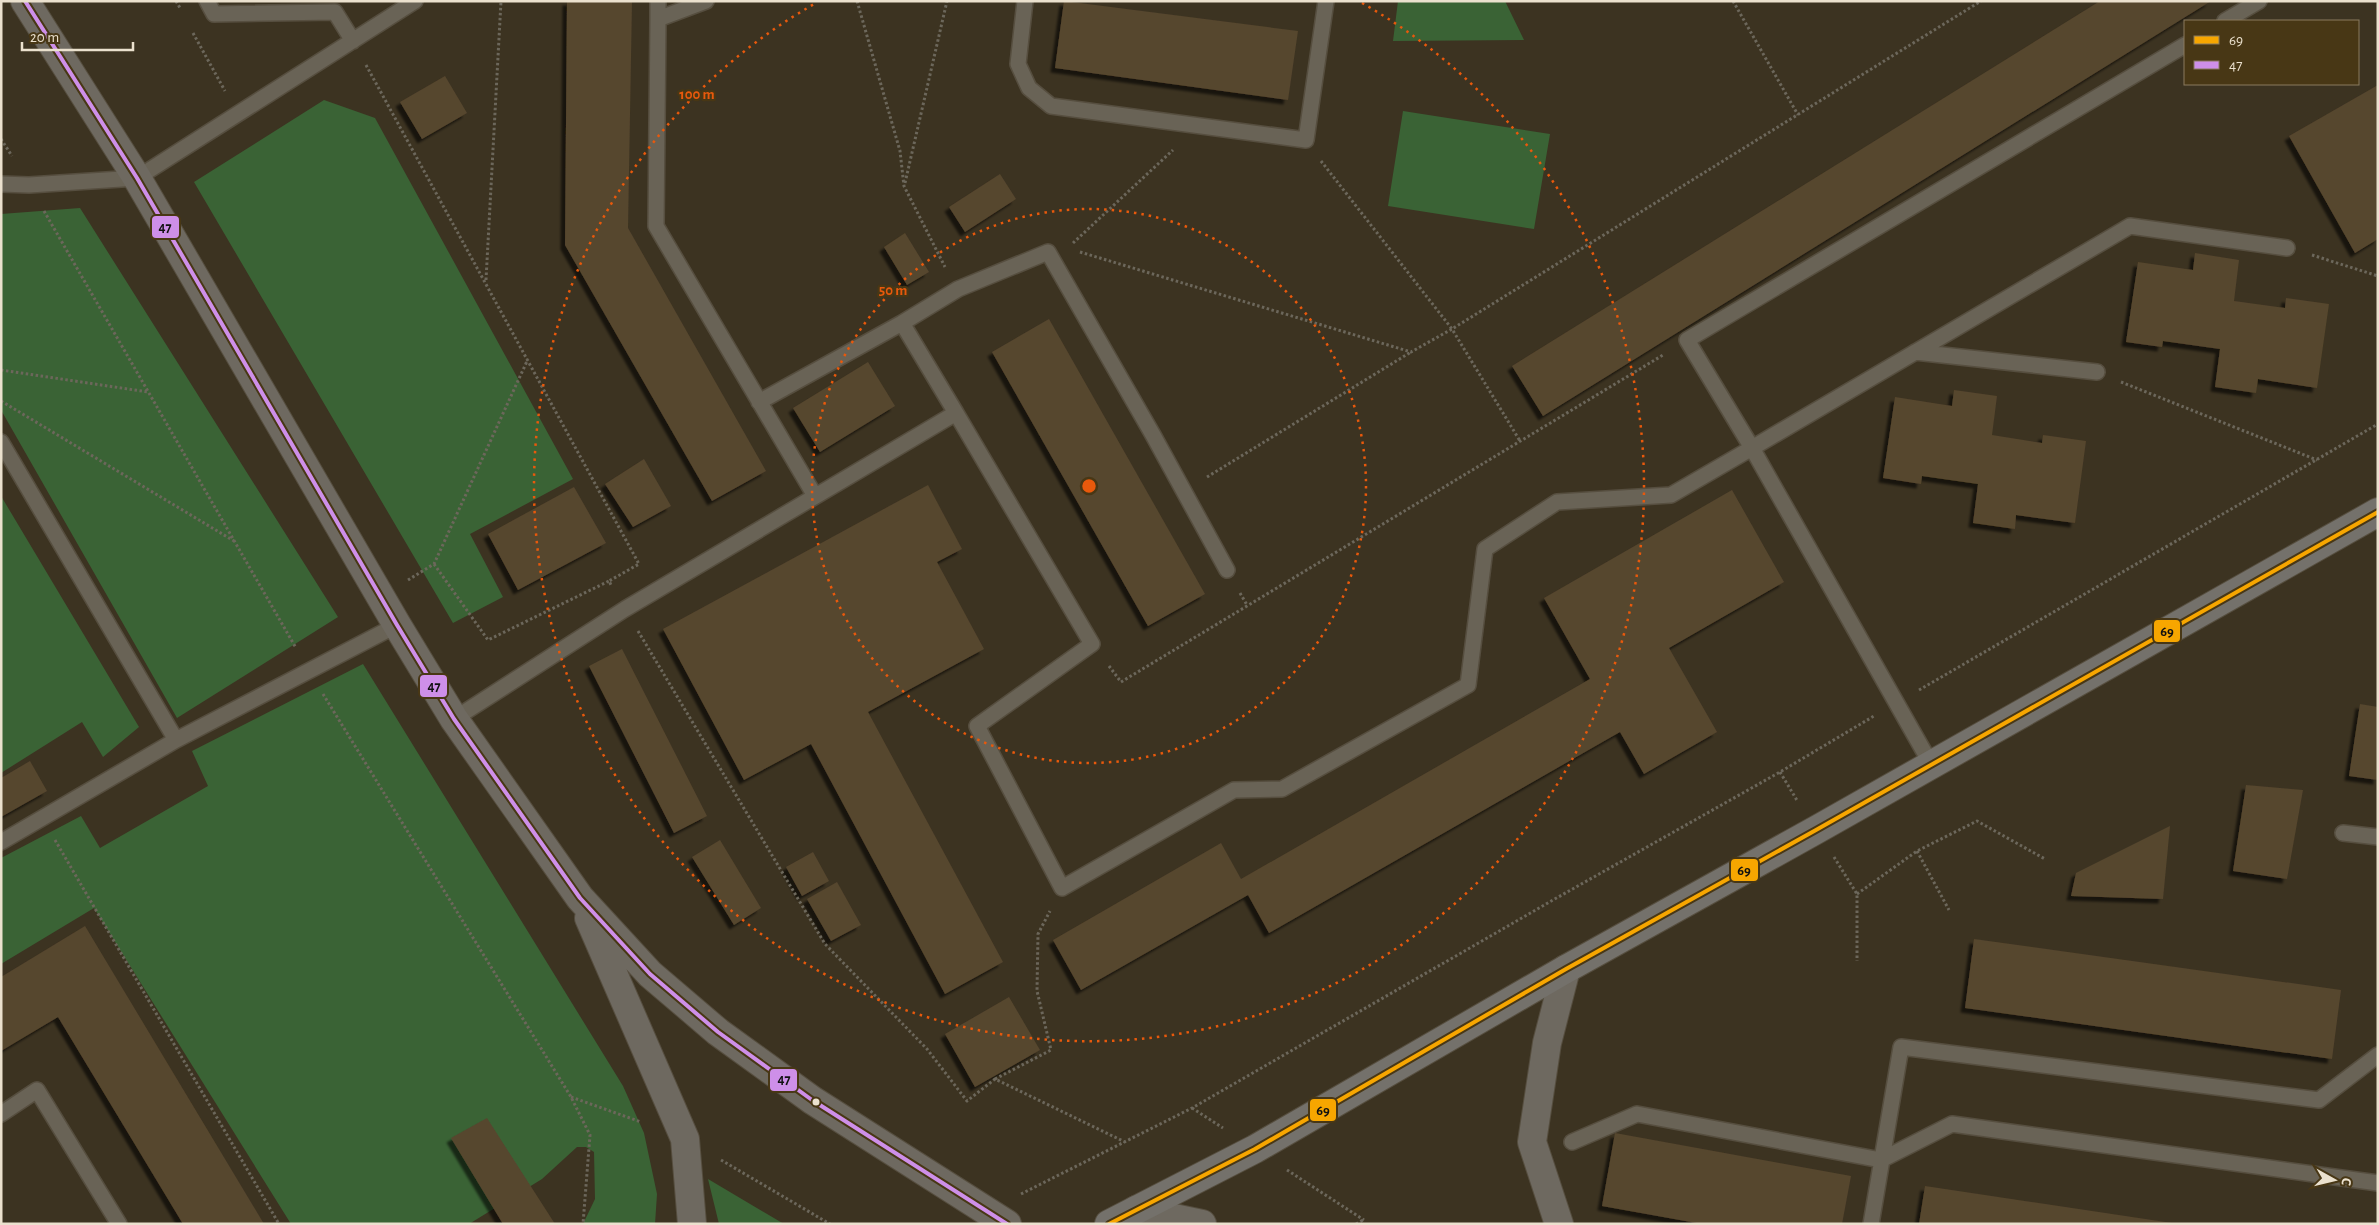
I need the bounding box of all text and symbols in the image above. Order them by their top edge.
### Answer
scale bar [22,20,134,52]
legend [2184,20,2359,85]
text: 20 m [30,30,59,45]
text: 69 [2229,33,2243,48]
text: 47 [2229,58,2242,73]
text: 100 m [679,87,715,102]
line badge: 47 [151,215,180,239]
text: 47 [158,221,172,235]
text: 50 m [879,283,907,298]
centre of rings [1080,477,1098,495]
line badge: 69 [2153,619,2181,643]
text: 69 [2160,625,2174,639]
line badge: 47 [419,674,448,698]
text: 47 [427,680,441,694]
line badge: 69 [1730,858,1759,882]
text: 69 [1737,864,1751,878]
line badge: 47 [769,1068,798,1092]
text: 47 [777,1073,791,1087]
unlabelled marker [811,1097,821,1107]
line badge: 69 [1309,1098,1337,1122]
text: 69 [1316,1104,1330,1118]
north arrow [2309,1155,2359,1205]
text: С [2338,1177,2353,1187]

